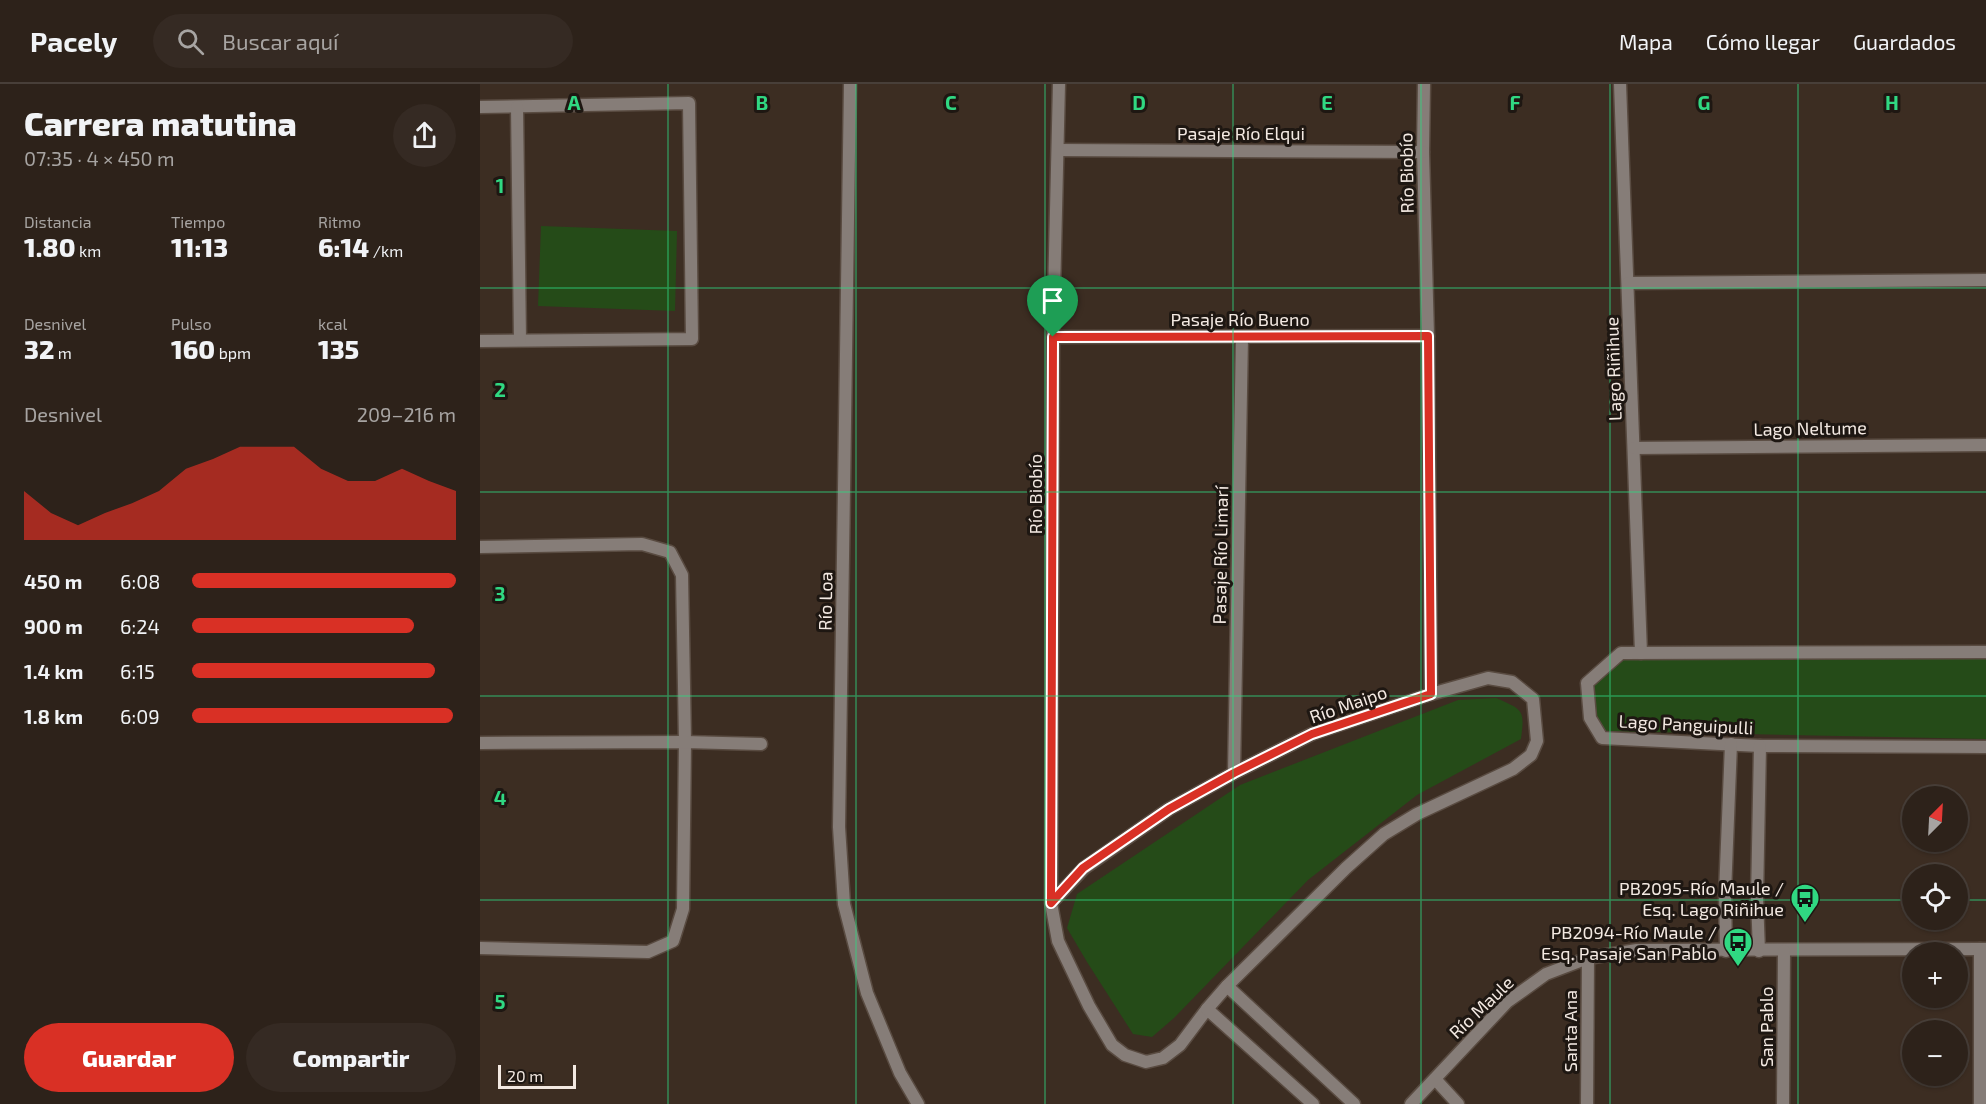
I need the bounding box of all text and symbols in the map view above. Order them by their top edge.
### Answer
search box [153,14,573,68]
text: Pacely [30,24,117,58]
icon: search [174,25,207,58]
text: Buscar aquí [222,28,338,54]
text: Mapa [1619,29,1673,54]
text: Cómo llegar [1706,29,1820,54]
text: Guardados [1853,29,1956,54]
text: A [567,90,581,114]
text: B [756,90,768,114]
text: C [945,90,957,114]
text: D [1132,90,1146,114]
text: E [1321,90,1333,114]
text: F [1509,90,1521,114]
text: G [1698,90,1710,114]
text: H [1885,90,1899,114]
text: Carrera matutina [24,103,297,143]
button: share [393,104,456,167]
street label: Pasaje Río Elqui [1177,122,1305,144]
street label: Río Biobío [1394,132,1418,214]
text: 07:35 · 4 × 450 m [24,146,174,170]
text: 1 [496,173,504,197]
text: Distancia [24,212,91,231]
text: Tiempo [171,212,225,231]
text: Ritmo [318,212,361,231]
text: 1.80 [24,231,76,262]
text: 11:13 [171,231,228,262]
text: 6:14 [318,231,369,262]
text: km [76,241,101,260]
text: /km [369,241,403,260]
pin [1027,275,1078,337]
icon: arrive [1036,284,1069,317]
street label: Pasaje Río Bueno [1170,308,1310,330]
text: Desnivel [24,314,86,333]
text: Pulso [171,314,212,333]
text: kcal [318,314,347,333]
street label: Lago Riñihue [1600,317,1626,421]
text: 32 [24,333,54,364]
text: 160 [171,333,215,364]
text: 135 [318,333,359,364]
text: m [54,343,72,362]
text: bpm [215,343,251,362]
text: 2 [494,377,506,401]
text: Desnivel [24,402,102,426]
text: 209–216 m [357,402,456,426]
street label: Lago Neltume [1753,416,1867,440]
street label: Río Biobío [1024,454,1046,534]
street label: Pasaje Río Limarí [1208,485,1232,624]
text: 450 m [24,569,82,593]
text: 6:08 [120,569,160,593]
street label: Río Loa [813,571,837,631]
text: 3 [494,581,506,605]
text: 900 m [24,614,83,638]
text: 6:24 [120,614,160,638]
text: 1.4 km [24,659,83,683]
text: 6:15 [120,659,155,683]
street label: Río Maipo [1306,680,1390,728]
text: 1.8 km [24,704,83,728]
text: 6:09 [120,704,160,728]
street label: Lago Panguipulli [1618,709,1754,739]
text: 4 [494,785,507,809]
north arrow [1902,786,1968,852]
map controls [1902,786,1968,1086]
button: locate [1902,864,1968,930]
place label: PB2095-Río Maule / Esq. Lago Riñihue [1619,877,1784,920]
bus stop icon: PB2095-Río Maule / Esq. Lago Riñihue [1789,882,1821,924]
place label: PB2094-Río Maule / Esq. Pasaje San Pablo [1541,921,1717,964]
bus stop icon: PB2094-Río Maule / Esq. Pasaje San Pablo [1722,926,1754,968]
button: + [1902,942,1968,1008]
street label: Río Maule [1444,971,1518,1043]
street label: San Pablo [1755,987,1777,1067]
text: 5 [494,989,506,1013]
street label: Santa Ana [1559,990,1581,1072]
button: − [1902,1020,1968,1086]
button: Guardar [24,1023,234,1092]
button: Compartir [246,1023,456,1092]
scale bar [498,1062,576,1090]
text: 20 m [507,1066,543,1085]

